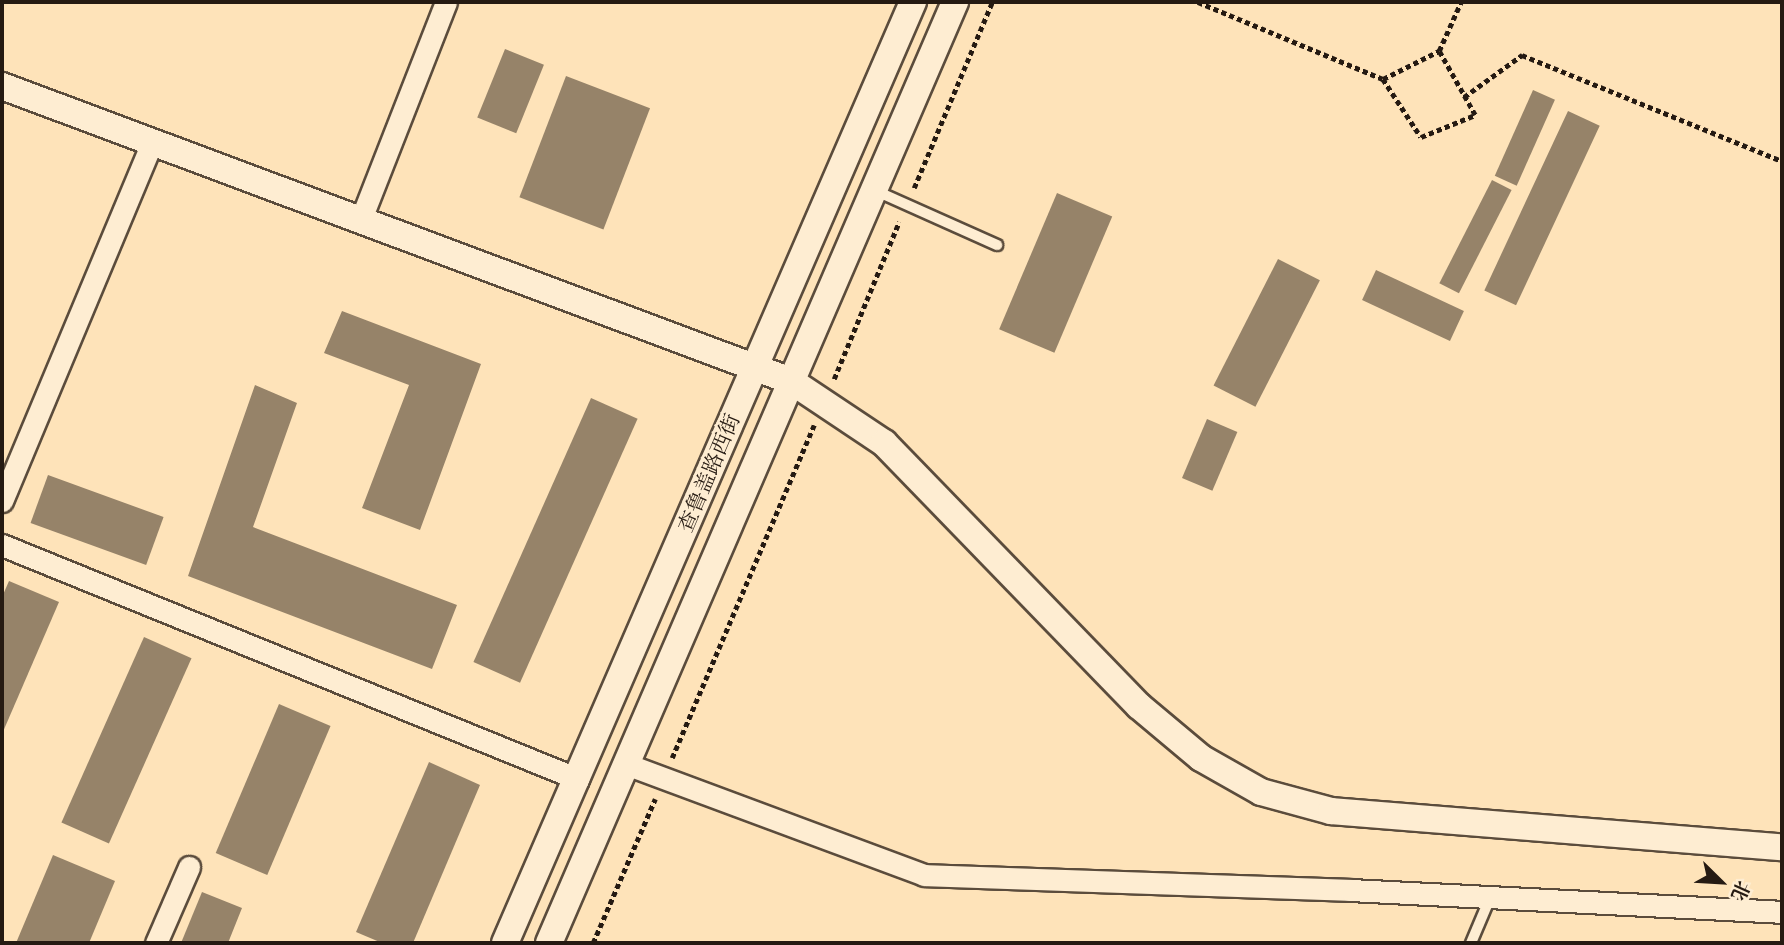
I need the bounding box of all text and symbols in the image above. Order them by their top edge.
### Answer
street label: 查鲁盖路西街 [673,410,745,536]
north arrow [1686,847,1756,917]
text: 北 [1726,877,1755,904]

